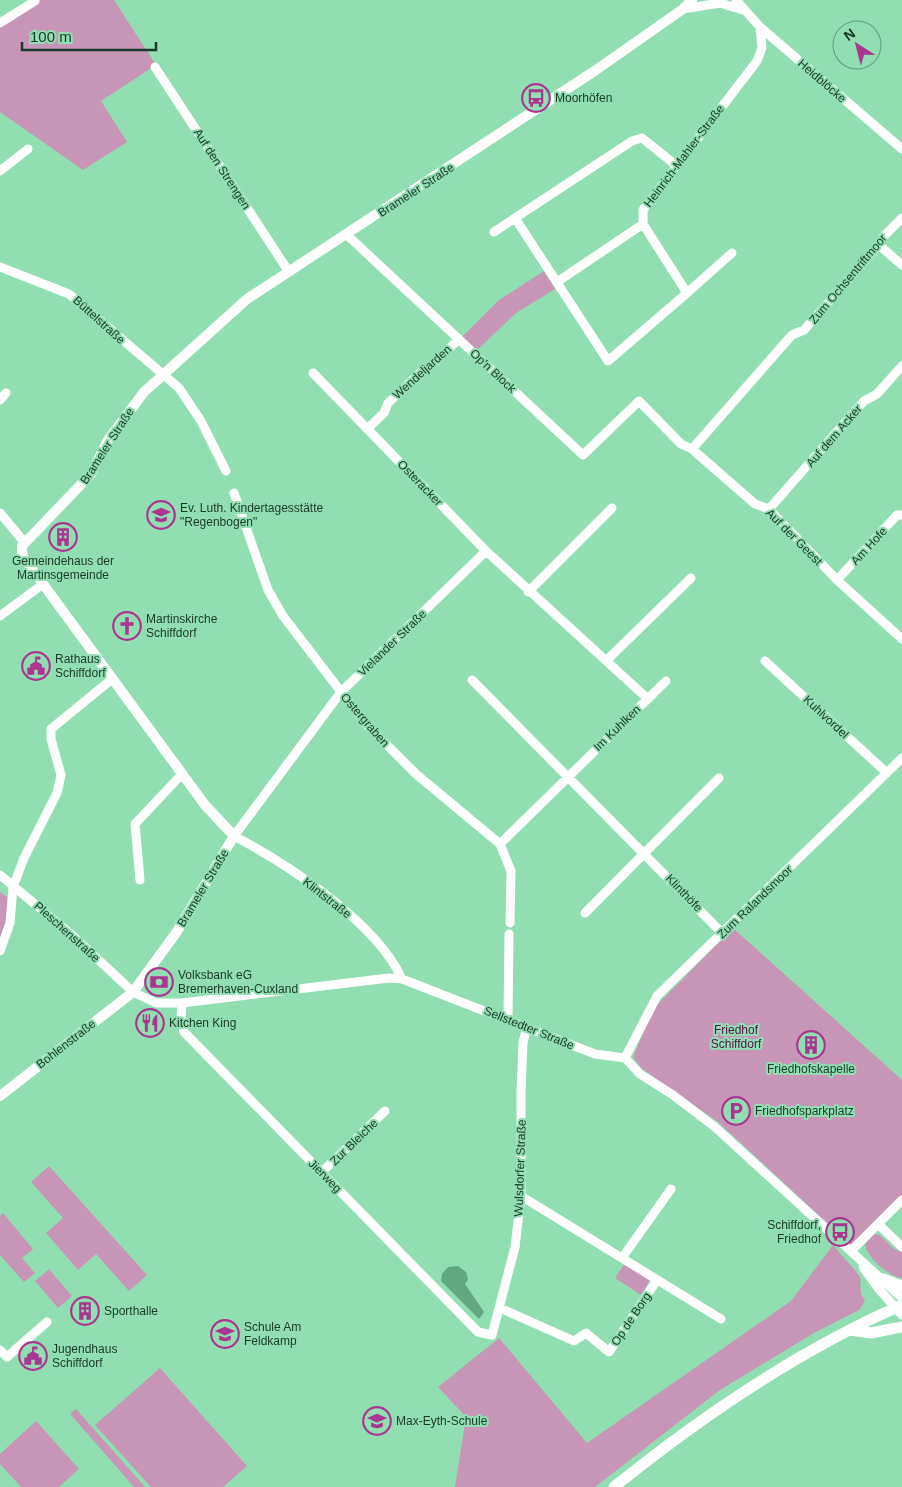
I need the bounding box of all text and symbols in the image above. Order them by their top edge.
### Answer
scale bar [22,20,156,52]
north arrow [832,20,882,70]
text: N [841,25,858,44]
text: 100 m [30,28,72,45]
street label: Heidblöcke [795,56,849,106]
bus stop icon: Moorhöfen [521,83,551,113]
place label: Moorhöfen [555,91,612,105]
street label: Heinrich-Mahler-Straße [641,102,727,210]
street label: Auf den Strengen [191,126,253,212]
street label: Brameler Straße [375,160,457,220]
street label: Zum Ochsentriftmoor [806,231,890,327]
street label: Büttelstraße [70,293,128,347]
street label: Wendeljarden [390,342,454,402]
street label: Op'n Block [467,346,520,396]
street label: Auf dem Acker [803,402,865,470]
street label: Brameler Straße [77,405,137,487]
street label: Osteracker [395,457,445,509]
school or university icon: Ev. Luth. Kindertagesstätte "Regenbogen" [146,500,176,530]
place label: Ev. Luth. Kindertagesstätte "Regenbogen" [180,501,324,529]
street label: Auf der Geest [763,506,826,569]
building icon: Gemeindehaus der Martinsgemeinde [48,522,78,552]
street label: Am Hofe [848,524,890,568]
place label: Gemeindehaus der Martinsgemeinde [12,554,114,582]
street label: Vielander Straße [355,607,429,679]
church icon: Martinskirche Schiffdorf [112,611,142,641]
place label: Martinskirche Schiffdorf [146,612,218,640]
public building icon: Rathaus Schiffdorf [21,651,51,681]
place label: Rathaus Schiffdorf [55,652,106,680]
street label: Ostergraben [338,690,392,750]
street label: Kuhlvordel [800,693,852,741]
street label: Im Kuhlken [591,702,643,754]
street label: Brameler Straße [174,846,232,929]
street label: Zum Ralandsmoor [715,863,795,941]
street label: Klinthöfe [663,871,705,915]
street label: Klintstraße [300,875,354,921]
street label: Pleschenstraße [31,899,103,965]
bank icon: Volksbank eG Bremerhaven-Cuxland [144,967,174,997]
place label: Volksbank eG Bremerhaven-Cuxland [178,968,298,996]
street label: Sellstedter Straße [482,1004,576,1053]
restaurant icon: Kitchen King [135,1008,165,1038]
street label: Bohlenstraße [34,1016,99,1071]
place label: Kitchen King [169,1016,236,1030]
park label: Friedhof Schiffdorf [711,1023,762,1051]
building icon: Friedhofskapelle [796,1030,826,1060]
place label: Friedhofskapelle [767,1062,855,1076]
parking icon: Friedhofsparkplatz [721,1096,751,1126]
place label: Friedhofsparkplatz [755,1104,854,1118]
street label: Zur Bleiche [327,1116,381,1168]
street label: Wulsdorfer Straße [511,1119,529,1217]
street label: Jierweg [305,1156,345,1196]
bus stop icon: Schiffdorf, Friedhof [825,1217,855,1247]
place label: Schiffdorf, Friedhof [767,1218,822,1246]
street label: Op de Borg [608,1290,654,1348]
building icon: Sporthalle [70,1296,100,1326]
place label: Sporthalle [104,1304,158,1318]
school or university icon: Schule Am Feldkamp [210,1319,240,1349]
place label: Schule Am Feldkamp [244,1320,301,1348]
public building icon: Jugendhaus Schiffdorf [18,1341,48,1371]
place label: Jugendhaus Schiffdorf [52,1342,117,1370]
school or university icon: Max-Eyth-Schule [362,1406,392,1436]
place label: Max-Eyth-Schule [396,1414,488,1428]

